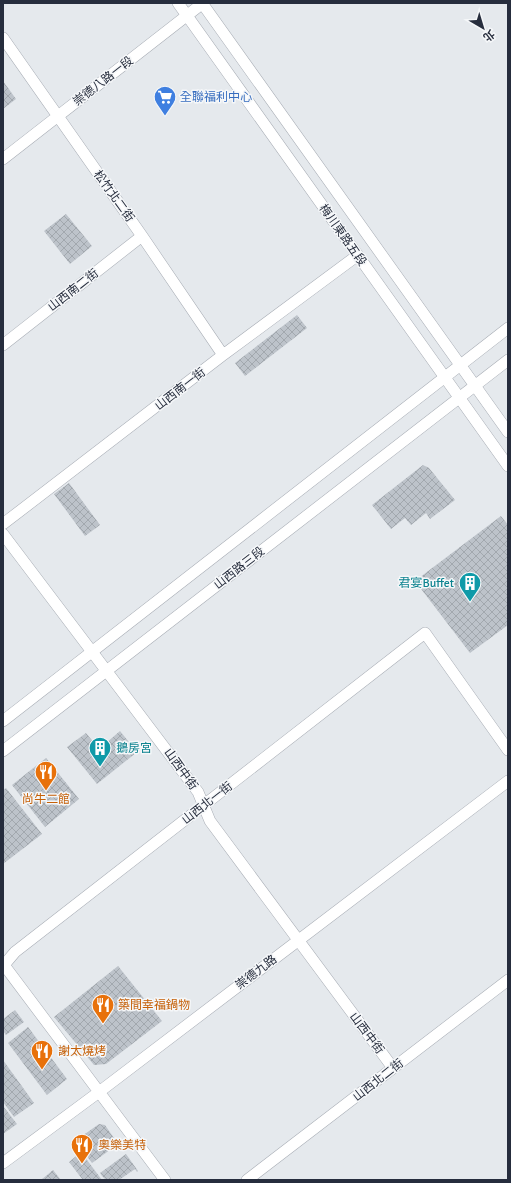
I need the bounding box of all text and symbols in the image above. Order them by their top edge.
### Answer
north arrow [463,8,503,48]
text: 北 [481,27,497,44]
street label: 崇德八路一段 [70,53,136,109]
supermarket icon: 全聯福利中心 [152,84,178,117]
place label: 全聯福利中心 [180,90,252,105]
street label: 松竹北二街 [90,168,137,225]
street label: 梅川東路五段 [316,201,369,269]
street label: 山西南二街 [45,266,102,315]
street label: 山西南一街 [152,365,209,414]
street label: 山西路三段 [211,544,268,593]
building icon: 君宴Buffet [457,570,483,603]
place label: 君宴Buffet [398,576,454,591]
building icon: 鵝房宮 [87,735,113,768]
place label: 鵝房宮 [116,741,152,756]
street label: 山西中街 [160,745,201,793]
restaurant icon: 尚牛二館 [33,759,59,792]
street label: 山西北一街 [179,779,236,828]
place label: 尚牛二館 [22,792,70,807]
street label: 崇德九路 [233,952,280,993]
restaurant icon: 築間幸福鍋物 [90,992,116,1025]
place label: 築間幸福鍋物 [118,998,190,1013]
street label: 山西中街 [346,1010,387,1057]
restaurant icon: 謝太燒烤 [29,1038,55,1071]
place label: 謝太燒烤 [58,1044,106,1059]
street label: 山西北二街 [350,1056,407,1105]
restaurant icon: 奧樂美特 [69,1132,95,1165]
place label: 奧樂美特 [98,1138,146,1153]

